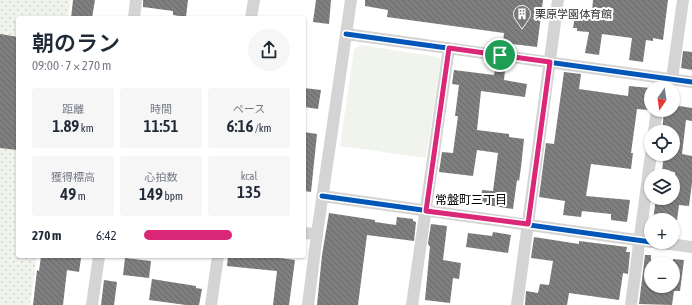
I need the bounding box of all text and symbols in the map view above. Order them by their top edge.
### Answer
building icon: 栗原学園体育館 [512,4,532,29]
place label: 栗原学園体育館 [535,8,612,20]
button: share [248,29,290,71]
text: 朝のラン [32,30,120,56]
pin [483,38,517,72]
icon: arrive [489,44,511,66]
text: 09:00 · 7 × 270 m [32,58,111,73]
north arrow [644,81,680,117]
map controls [644,81,680,293]
text: 距離 [62,103,84,115]
text: 時間 [150,103,172,115]
text: ペース [233,103,265,115]
text: 1.89 [52,116,79,136]
text: 11:51 [144,116,179,136]
text: 6:16 [227,116,254,136]
text: km [79,122,94,134]
text: /km [254,122,272,134]
button: locate [644,125,680,161]
button: layers [644,169,680,205]
text: kcal [241,170,257,182]
text: 獲得標高 [51,171,95,183]
text: 心拍数 [145,171,178,183]
text: 135 [237,182,261,202]
text: 49 [60,184,76,204]
text: 149 [139,184,163,204]
text: m [76,190,86,202]
text: bpm [163,190,183,202]
district label: 常盤町三丁目 [435,193,507,207]
button: + [644,213,680,249]
text: 270 m [32,228,61,243]
text: 6:42 [96,228,117,243]
button: − [644,257,680,293]

